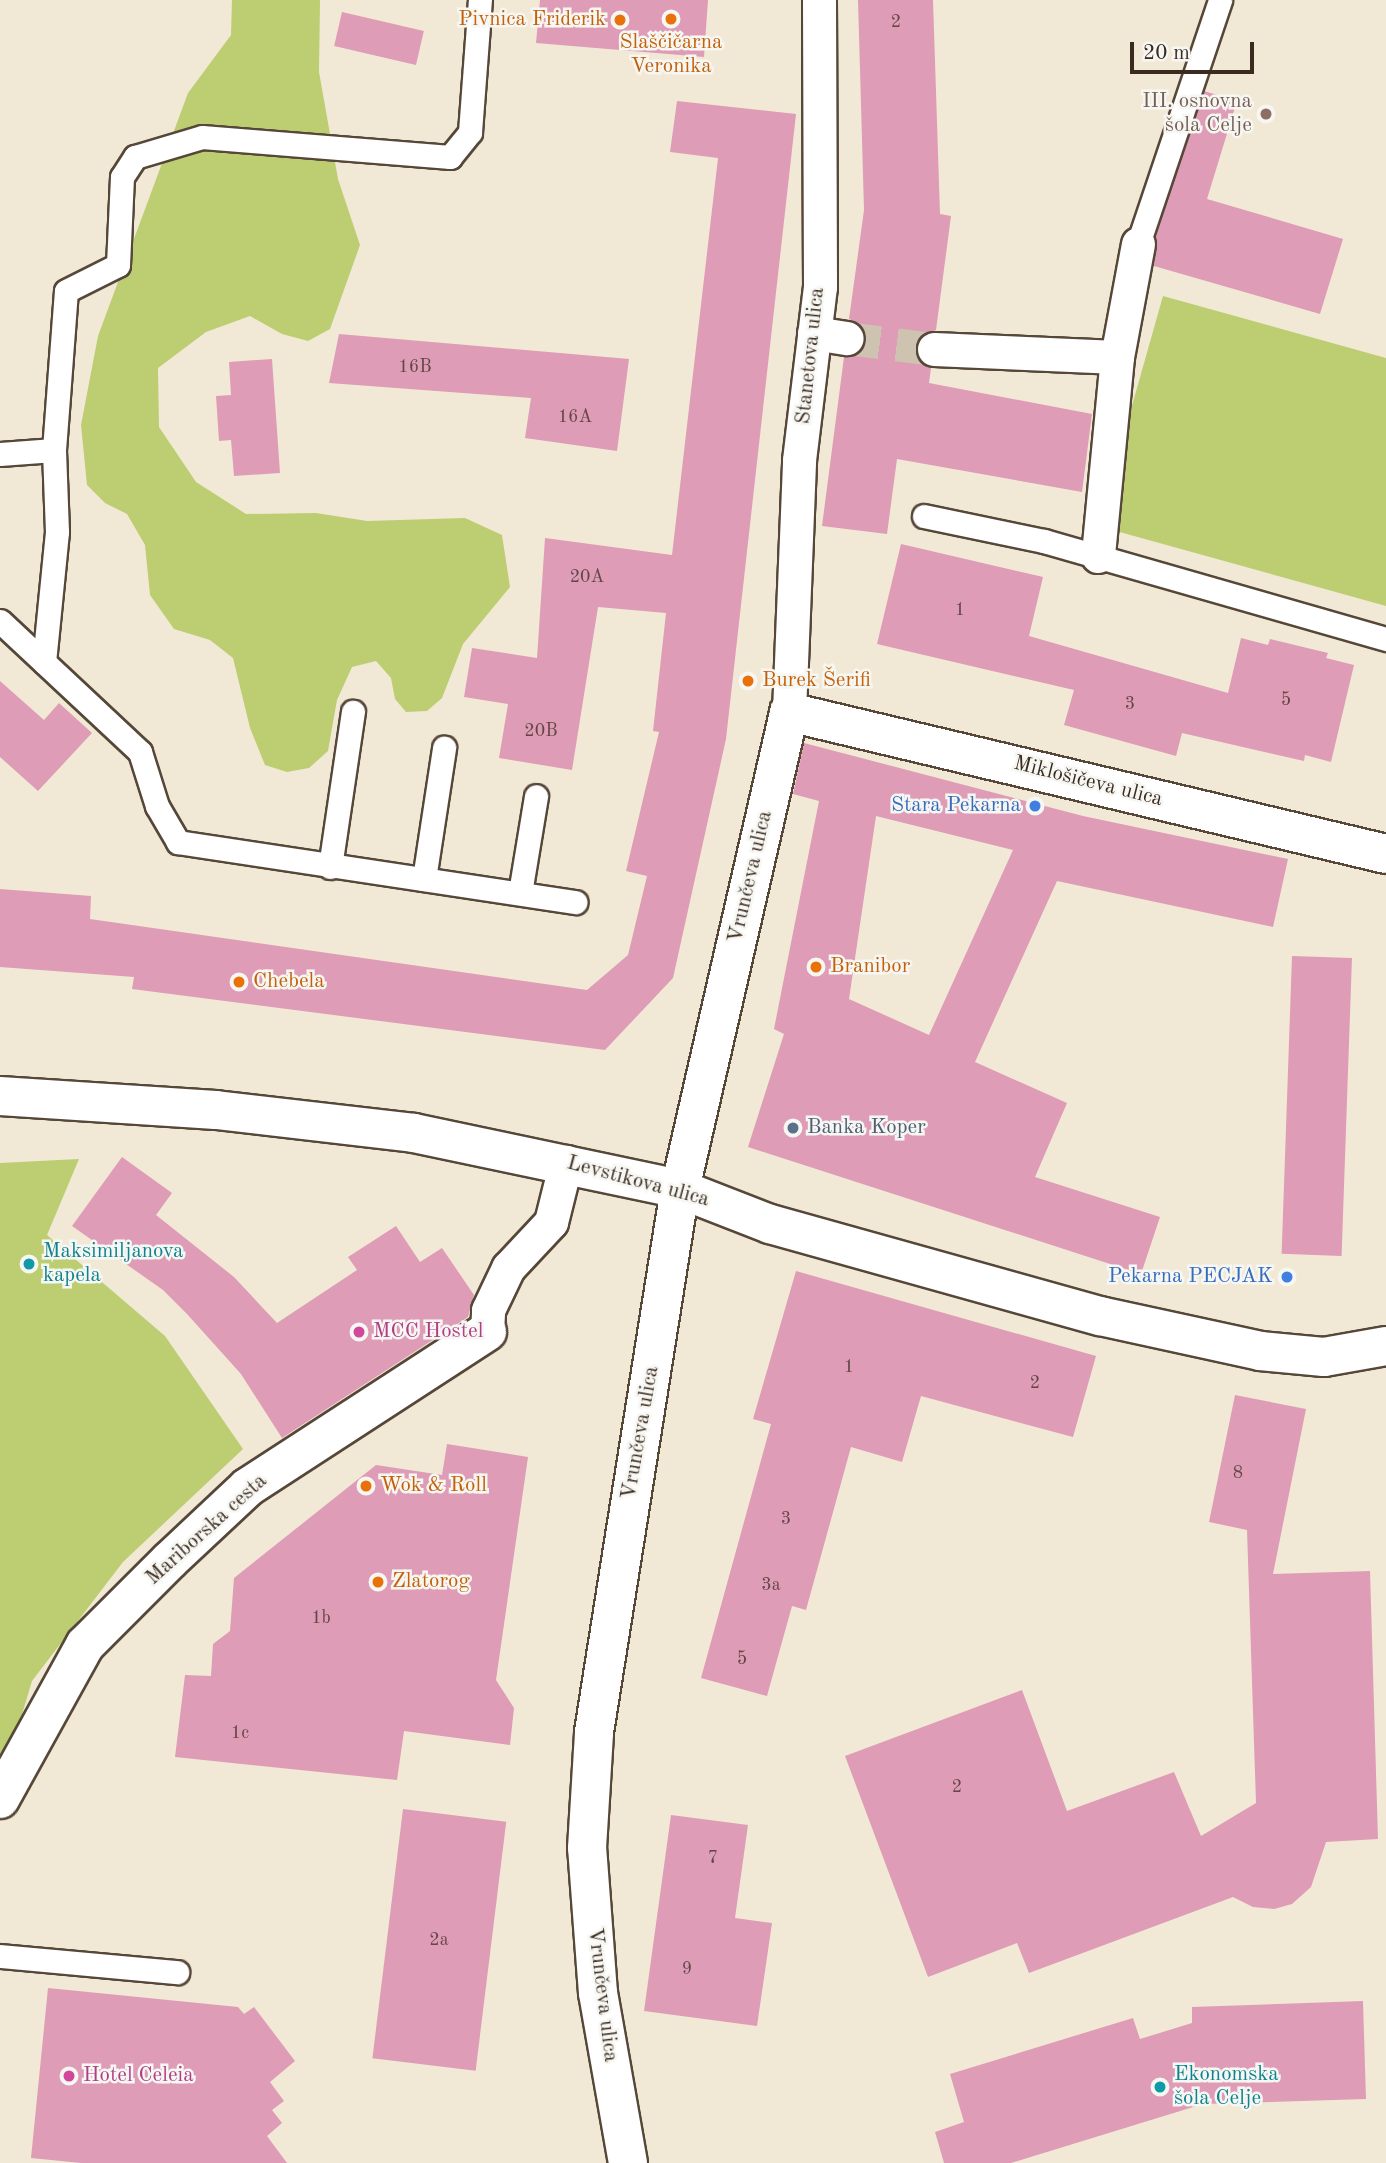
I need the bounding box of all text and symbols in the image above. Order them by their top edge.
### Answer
place label: Pivnica Friderik [458,7,606,33]
marker: Slaščičarna Veronika [663,11,679,27]
house number: 2 [891,11,901,33]
marker: Pivnica Friderik [612,12,628,28]
scale bar [1134,28,1258,72]
place label: Slaščičarna Veronika [620,30,722,80]
text: 20 m [1143,43,1190,64]
place label: III. osnovna šola Celje [1142,89,1252,139]
marker: III. osnovna šola Celje [1258,106,1274,122]
street label: Stanetova ulica [791,286,831,426]
house number: 16B [398,356,432,378]
house number: 16A [558,406,592,428]
house number: 20A [570,566,604,588]
house number: 1 [955,599,965,621]
place label: Burek Šerifi [762,668,871,694]
marker: Burek Šerifi [740,673,756,689]
house number: 5 [1281,689,1291,711]
house number: 3 [1125,693,1135,715]
house number: 20B [524,720,558,742]
street label: Miklošičeva ulica [1011,751,1165,813]
place label: Stara Pekarna [891,793,1021,819]
marker: Stara Pekarna [1027,798,1043,814]
street label: Vrunčeva ulica [724,808,778,946]
place label: Branibor [830,954,910,980]
marker: Branibor [808,959,824,975]
place label: Chebela [253,969,325,995]
marker: Chebela [231,974,247,990]
place label: Banka Koper [807,1115,926,1141]
marker: Banka Koper [785,1120,801,1136]
street label: Levstikova ulica [564,1151,712,1213]
place label: Maksimiljanova kapela [43,1239,183,1289]
marker: Maksimiljanova kapela [21,1256,37,1272]
place label: Pekarna PECJAK [1108,1264,1273,1290]
marker: Pekarna PECJAK [1279,1269,1295,1285]
place label: MCC Hostel [373,1319,483,1345]
marker: MCC Hostel [351,1324,367,1340]
house number: 1 [844,1356,854,1378]
street label: Vrunčeva ulica [617,1364,665,1502]
house number: 2 [1030,1372,1040,1394]
house number: 8 [1233,1462,1243,1484]
street label: Mariborska cesta [141,1469,273,1591]
place label: Wok & Roll [380,1473,487,1499]
marker: Wok & Roll [358,1478,374,1494]
house number: 3 [781,1508,791,1530]
place label: Zlatorog [392,1569,470,1595]
marker: Zlatorog [370,1574,386,1590]
house number: 3a [761,1574,781,1596]
house number: 1b [311,1607,331,1629]
house number: 5 [737,1648,747,1670]
house number: 1c [231,1722,249,1744]
house number: 2 [952,1776,962,1798]
house number: 7 [708,1847,718,1869]
street label: Vrunčeva ulica [581,1926,623,2064]
house number: 2a [429,1929,449,1951]
house number: 9 [682,1958,692,1980]
place label: Ekonomska šola Celje [1174,2062,1279,2112]
place label: Hotel Celeia [83,2063,194,2089]
marker: Hotel Celeia [61,2068,77,2084]
marker: Ekonomska šola Celje [1152,2079,1168,2095]

